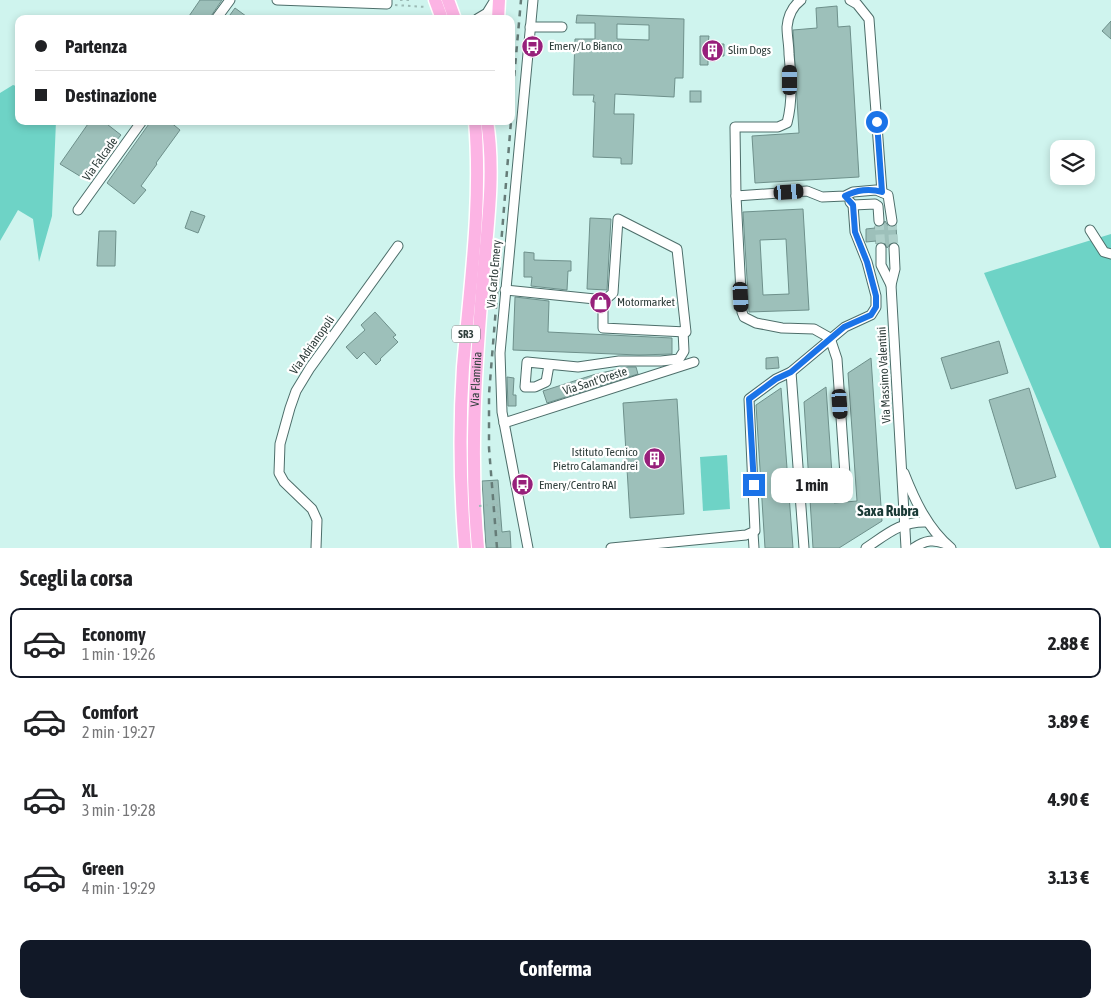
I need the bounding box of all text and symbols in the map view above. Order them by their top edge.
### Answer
bus stop icon: Emery/Lo Bianco [521,34,545,58]
text: Partenza [65,35,127,57]
building icon: Slim Dogs [700,38,724,62]
place label: Emery/Lo Bianco [549,39,623,53]
place label: Slim Dogs [728,43,771,57]
car [782,65,797,95]
text: Destinazione [65,84,157,106]
route start [866,111,888,133]
street label: Via Falcade [80,135,120,183]
map controls [1050,140,1095,185]
button: layers [1050,140,1095,185]
car [773,183,804,201]
street label: Via Carlo Emery [484,239,504,309]
car [732,282,749,312]
shop icon: Motormarket [589,290,613,314]
place label: Motormarket [617,295,675,309]
street label: Via Adrianopoli [287,313,337,377]
road number: SR3 [452,326,480,342]
street label: Via Massimo Valentini [874,326,894,424]
street label: Via Flaminia [468,351,485,407]
street label: Via Sant'Oreste [561,364,629,398]
car [831,389,848,419]
place label: Istituto Tecnico Pietro Calamandrei [553,445,638,473]
building icon: Istituto Tecnico Pietro Calamandrei [642,447,666,471]
callout: 1 min [772,468,854,502]
bus stop icon: Emery/Centro RAI [511,473,535,497]
route end [743,474,765,496]
text: 1 min [796,476,828,494]
place label: Emery/Centro RAI [539,478,617,492]
district label: Saxa Rubra [857,502,919,519]
text: Scegli la corsa [20,565,133,591]
icon: car [22,621,67,666]
text: Economy [82,623,146,645]
text: 2.88 € [1048,632,1089,654]
text: 1 min · 19:26 [82,645,155,663]
icon: car [22,699,67,744]
text: Comfort [82,701,138,723]
text: 3.89 € [1048,710,1089,732]
text: 2 min · 19:27 [82,723,155,741]
icon: car [22,777,67,822]
text: XL [82,779,98,801]
text: 4.90 € [1048,788,1089,810]
text: 3 min · 19:28 [82,801,155,819]
icon: car [22,855,67,900]
text: Green [82,857,124,879]
text: 3.13 € [1048,866,1089,888]
text: 4 min · 19:29 [82,879,155,897]
button: Conferma [20,940,1091,998]

